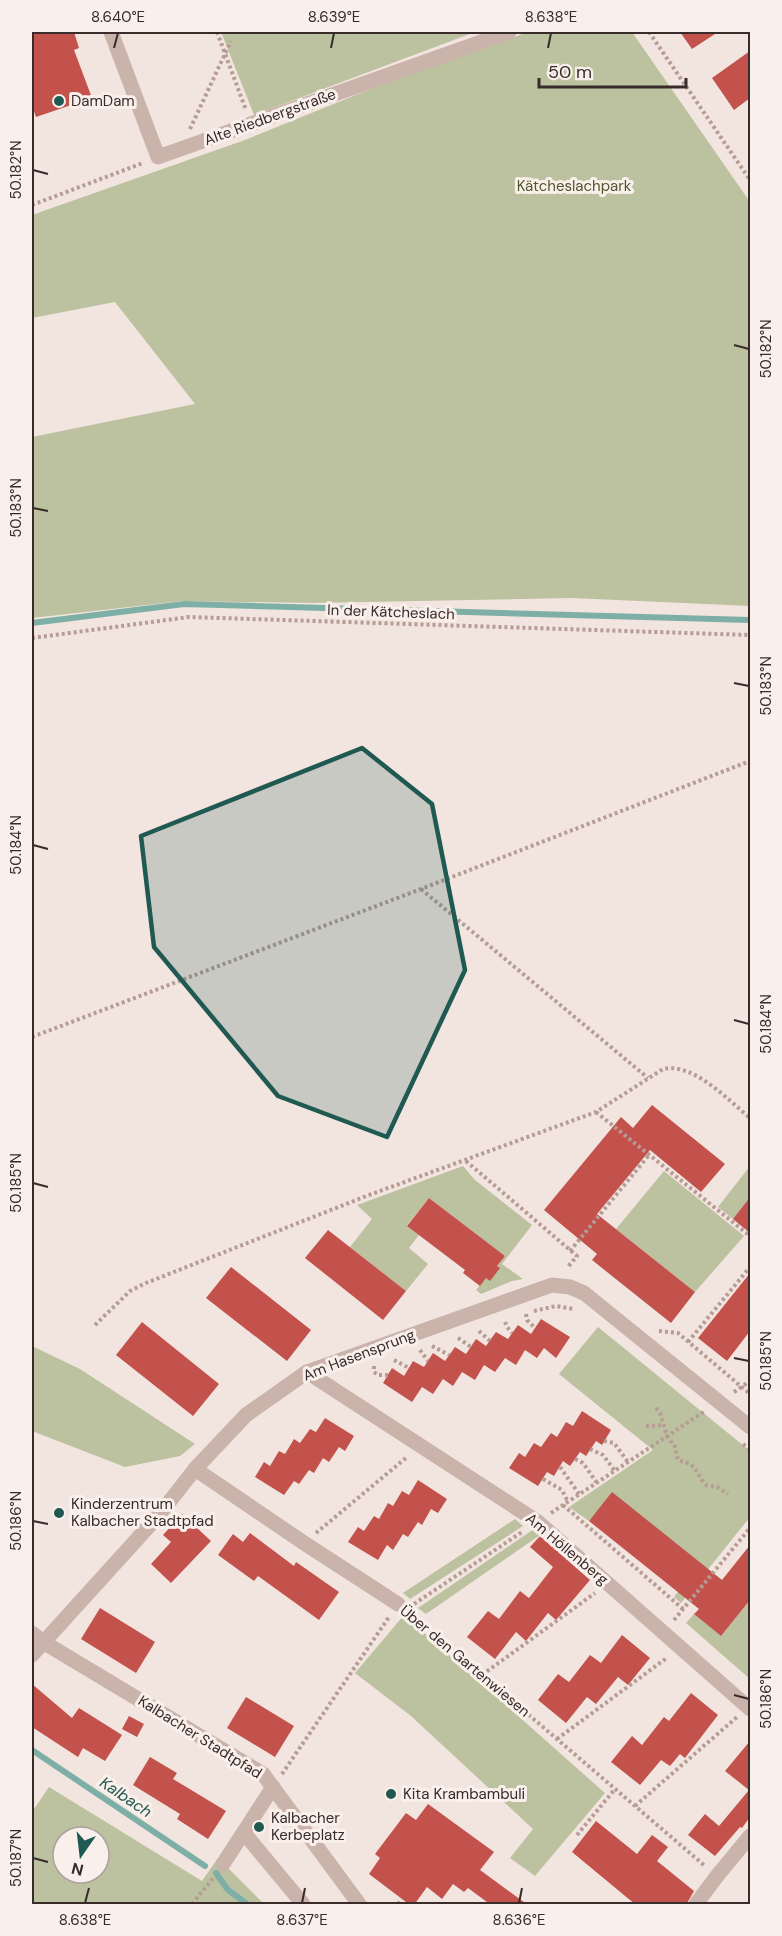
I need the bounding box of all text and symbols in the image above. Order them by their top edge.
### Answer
text: 8.640°E [91,7,145,27]
text: 8.639°E [308,7,360,27]
text: 8.638°E [525,7,577,27]
scale bar [539,51,686,89]
text: 50 m [548,60,592,84]
street label: Alte Riedbergstraße [201,84,339,150]
place label: DamDam [71,91,135,111]
marker: DamDam [52,94,66,108]
text: 50.182°N [6,140,26,200]
park label: Kätcheslachpark [517,176,632,196]
text: 50.182°N [756,319,776,379]
text: 50.183°N [6,478,26,538]
street label: In der Kätcheslach [327,600,455,624]
text: 50.183°N [756,656,776,716]
text: 50.184°N [6,815,26,875]
text: 50.184°N [756,994,776,1054]
text: 50.185°N [6,1153,26,1213]
street label: Am Hasensprung [300,1324,418,1386]
text: 50.185°N [756,1331,776,1391]
text: 50.186°N [6,1491,26,1551]
place label: Kinderzentrum Kalbacher Stadtpfad [71,1494,214,1531]
marker: Kinderzentrum Kalbacher Stadtpfad [52,1506,66,1520]
street label: Am Höllenberg [522,1509,612,1589]
street label: Über den Gartenwiesen [396,1601,534,1721]
text: 50.186°N [756,1669,776,1729]
street label: Kalbacher Stadtpfad [134,1691,266,1783]
water label: Kalbach [96,1772,156,1822]
place label: Kita Krambambuli [403,1784,525,1804]
marker: Kita Krambambuli [384,1787,398,1801]
place label: Kalbacher Kerbeplatz [271,1808,345,1845]
marker: Kalbacher Kerbeplatz [252,1820,266,1834]
north arrow [51,1825,111,1885]
text: 50.187°N [6,1829,26,1887]
text: N [69,1857,86,1881]
text: 8.638°E [59,1910,111,1930]
text: 8.637°E [276,1910,328,1930]
text: 8.636°E [493,1910,545,1930]

